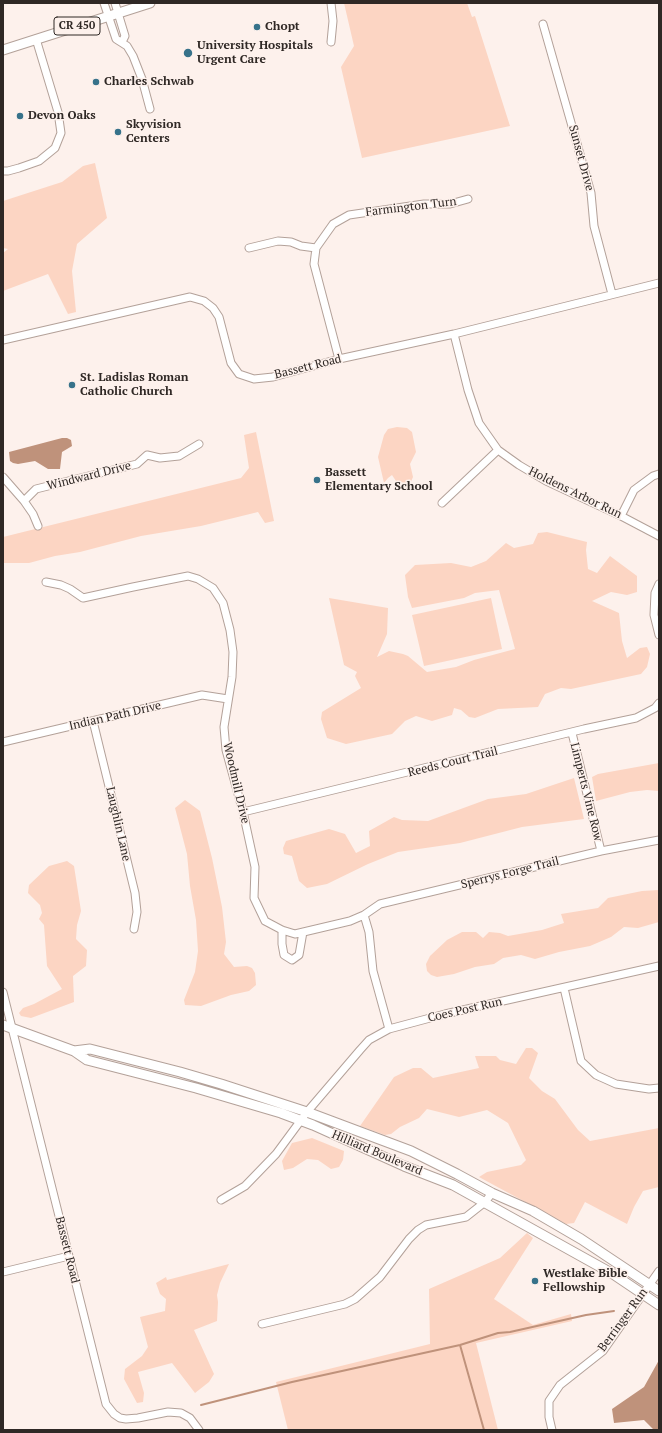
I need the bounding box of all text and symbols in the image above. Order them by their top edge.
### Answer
road number: CR 450 [54,17,100,35]
place label: Chopt [265,20,300,34]
marker: Chopt [252,22,262,32]
place label: University Hospitals Urgent Care [197,39,313,67]
marker: University Hospitals Urgent Care [182,47,194,59]
place label: Charles Schwab [104,75,194,89]
marker: Charles Schwab [91,77,101,87]
place label: Devon Oaks [28,109,96,123]
marker: Devon Oaks [15,111,25,121]
place label: Skyvision Centers [126,118,181,146]
street label: Sunset Drive [565,123,597,193]
marker: Skyvision Centers [113,127,123,137]
street label: Farmington Turn [365,194,457,220]
street label: Bassett Road [273,352,343,382]
place label: St. Ladislas Roman Catholic Church [80,371,189,399]
marker: St. Ladislas Roman Catholic Church [67,380,77,390]
street label: Windward Drive [45,459,133,493]
street label: Holdens Arbor Run [526,464,624,522]
place label: Bassett Elementary School [325,466,433,494]
marker: Bassett Elementary School [312,475,322,485]
street label: Indian Path Drive [68,698,162,734]
street label: Woodmill Drive [220,741,252,825]
street label: Limperts Vine Row [567,741,605,843]
street label: Reeds Court Trail [407,744,499,780]
street label: Laughlin Lane [102,785,134,863]
street label: Sperrys Forge Trail [459,854,561,892]
street label: Coes Post Run [426,994,504,1026]
street label: Hilliard Boulevard [329,1127,425,1179]
street label: Bassett Road [52,1215,82,1285]
place label: Westlake Bible Fellowship [543,1267,628,1295]
marker: Westlake Bible Fellowship [530,1276,540,1286]
street label: Berringer Run [595,1285,651,1355]

